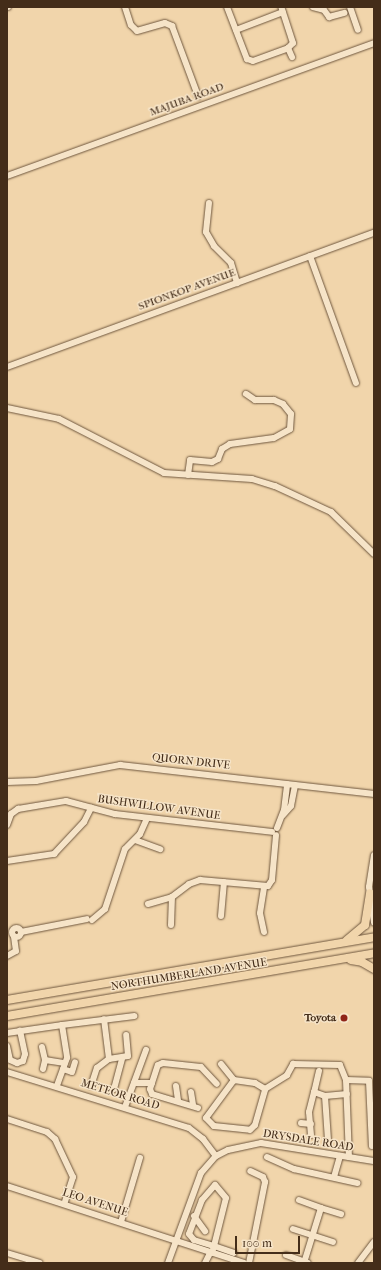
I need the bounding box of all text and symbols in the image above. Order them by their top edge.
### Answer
street label: MAJUBA ROAD [148,80,226,120]
street label: SPIONKOP AVENUE [137,266,237,314]
street label: QUORN DRIVE [151,751,231,773]
street label: BUSHWILLOW AVENUE [97,793,221,823]
street label: NORTHUMBERLAND AVENUE [110,956,268,994]
place label: Toyota [304,1011,336,1025]
marker: Toyota [339,1013,349,1023]
street label: METEOR ROAD [79,1077,161,1113]
street label: DRYSDALE ROAD [262,1127,354,1155]
street label: LEO AVENUE [60,1186,130,1220]
scale bar [237,1228,302,1254]
text: 100 m [242,1236,272,1250]

